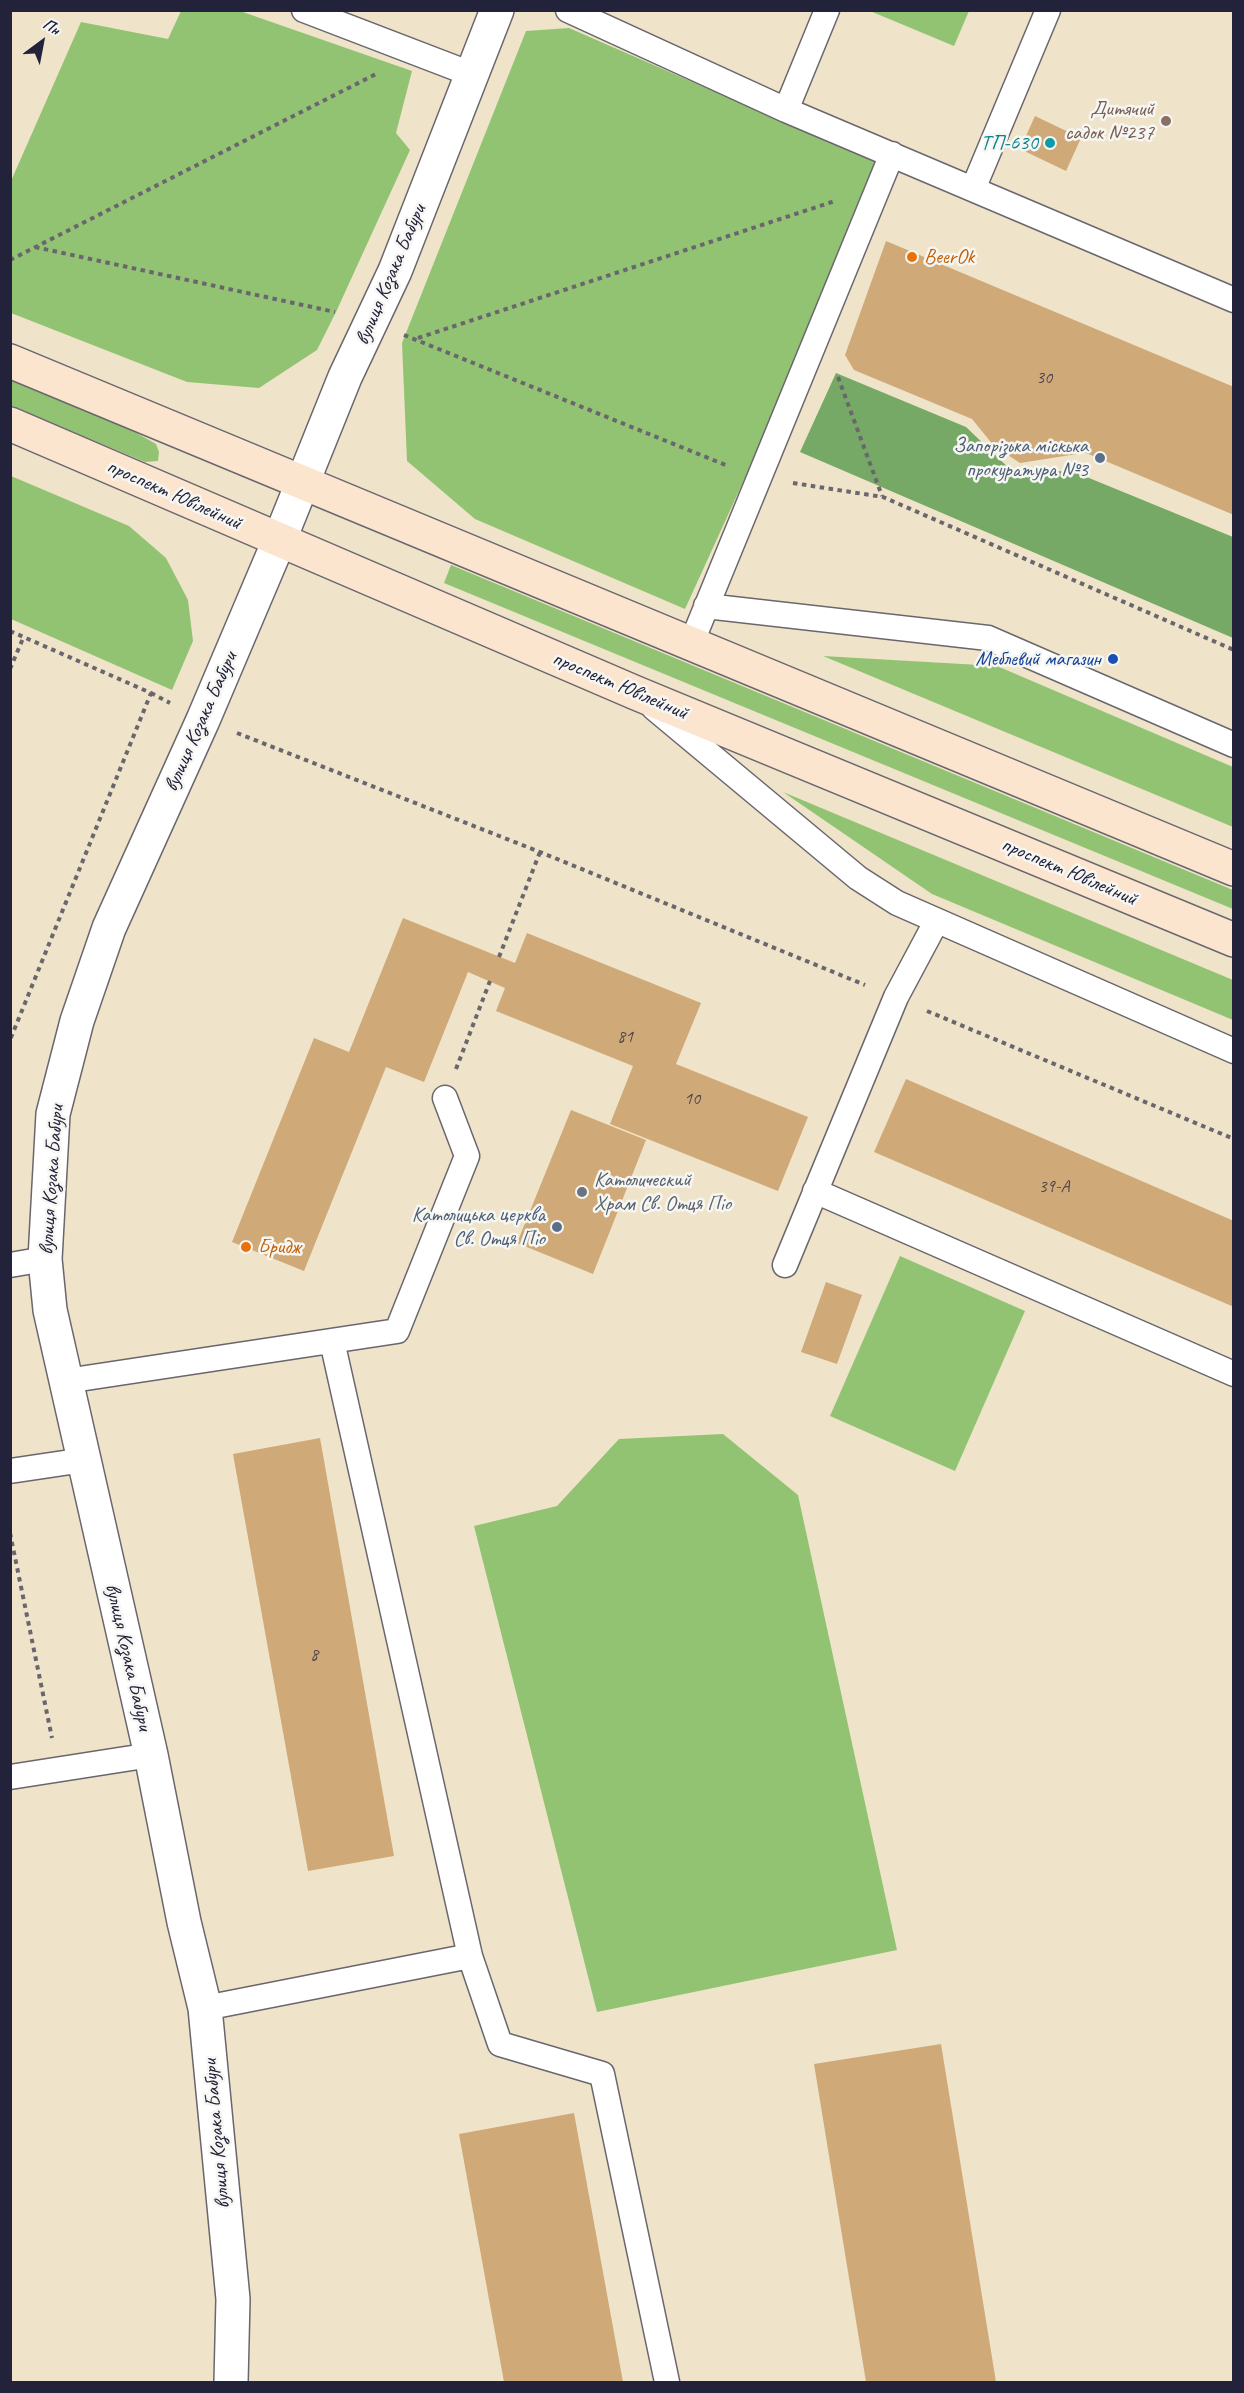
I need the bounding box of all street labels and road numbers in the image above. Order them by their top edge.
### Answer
street label: вулиця Козака Бабури [350,201,432,349]
street label: проспект Ювілейний [103,454,245,536]
street label: проспект Ювілейний [548,646,692,726]
street label: вулиця Козака Бабури [159,648,243,796]
street label: проспект Ювілейний [997,832,1141,912]
street label: вулиця Козака Бабури [34,1104,70,1256]
street label: вулиця Козака Бабури [99,1581,157,1733]
street label: вулиця Козака Бабури [198,2058,236,2210]

